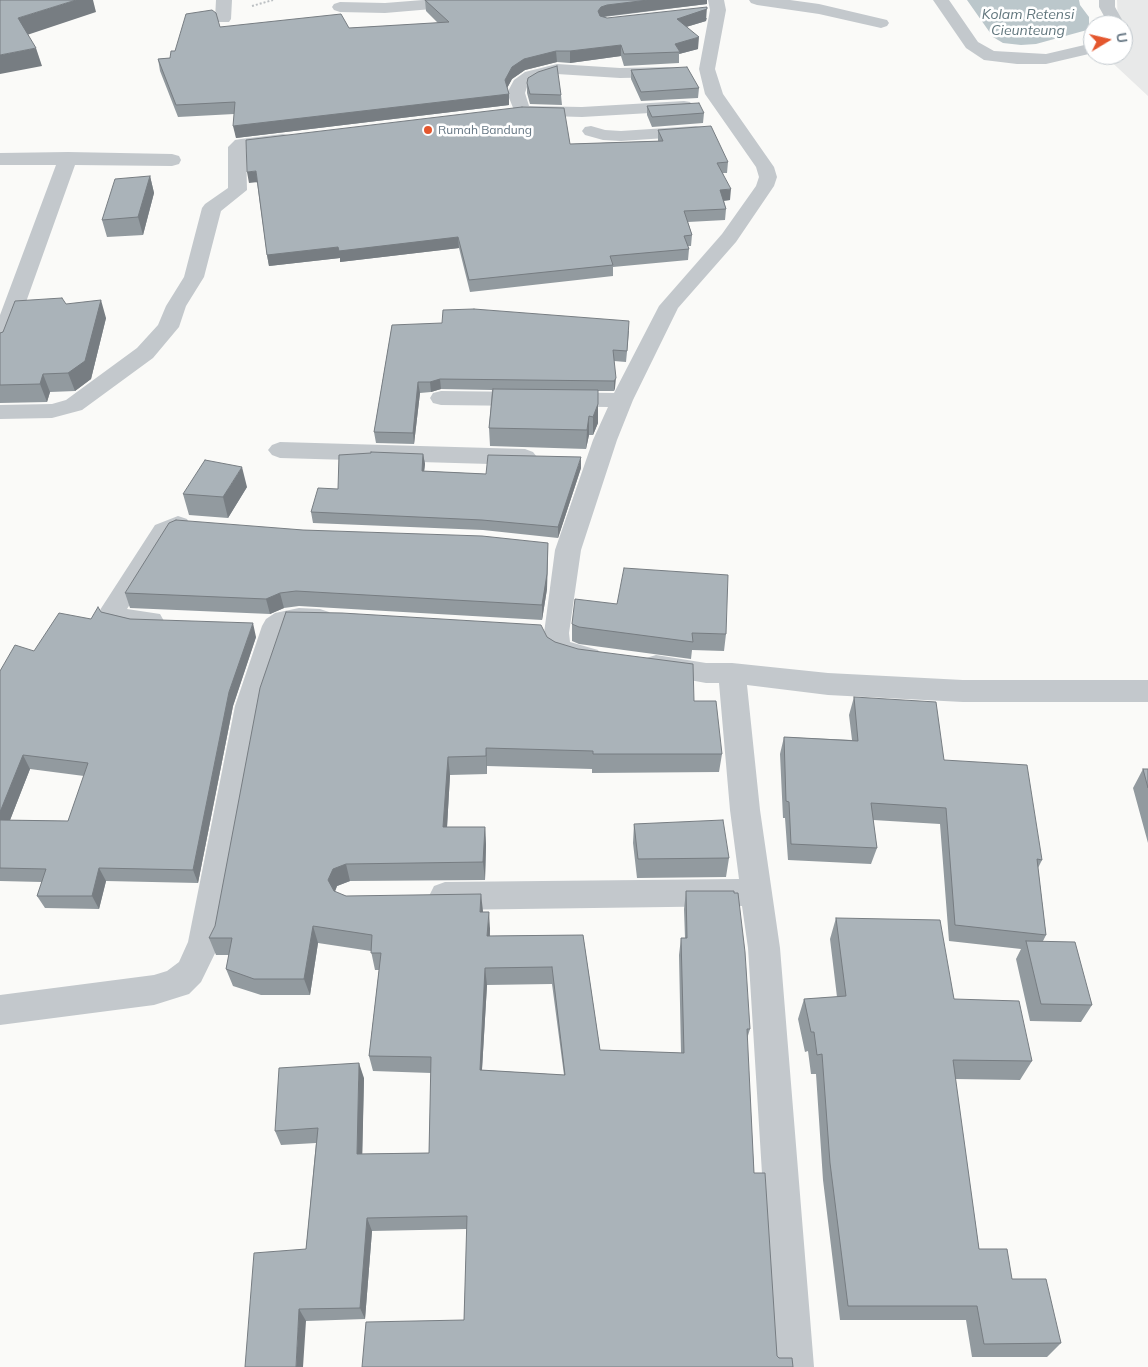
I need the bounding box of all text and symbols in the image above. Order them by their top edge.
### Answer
water label: Kolam Retensi Cieunteung [982,7,1074,40]
north arrow [1083,15,1133,65]
text: U [1112,31,1132,44]
place label: Rumah Bandung [438,123,532,137]
marker: Rumah Bandung [422,124,434,136]

